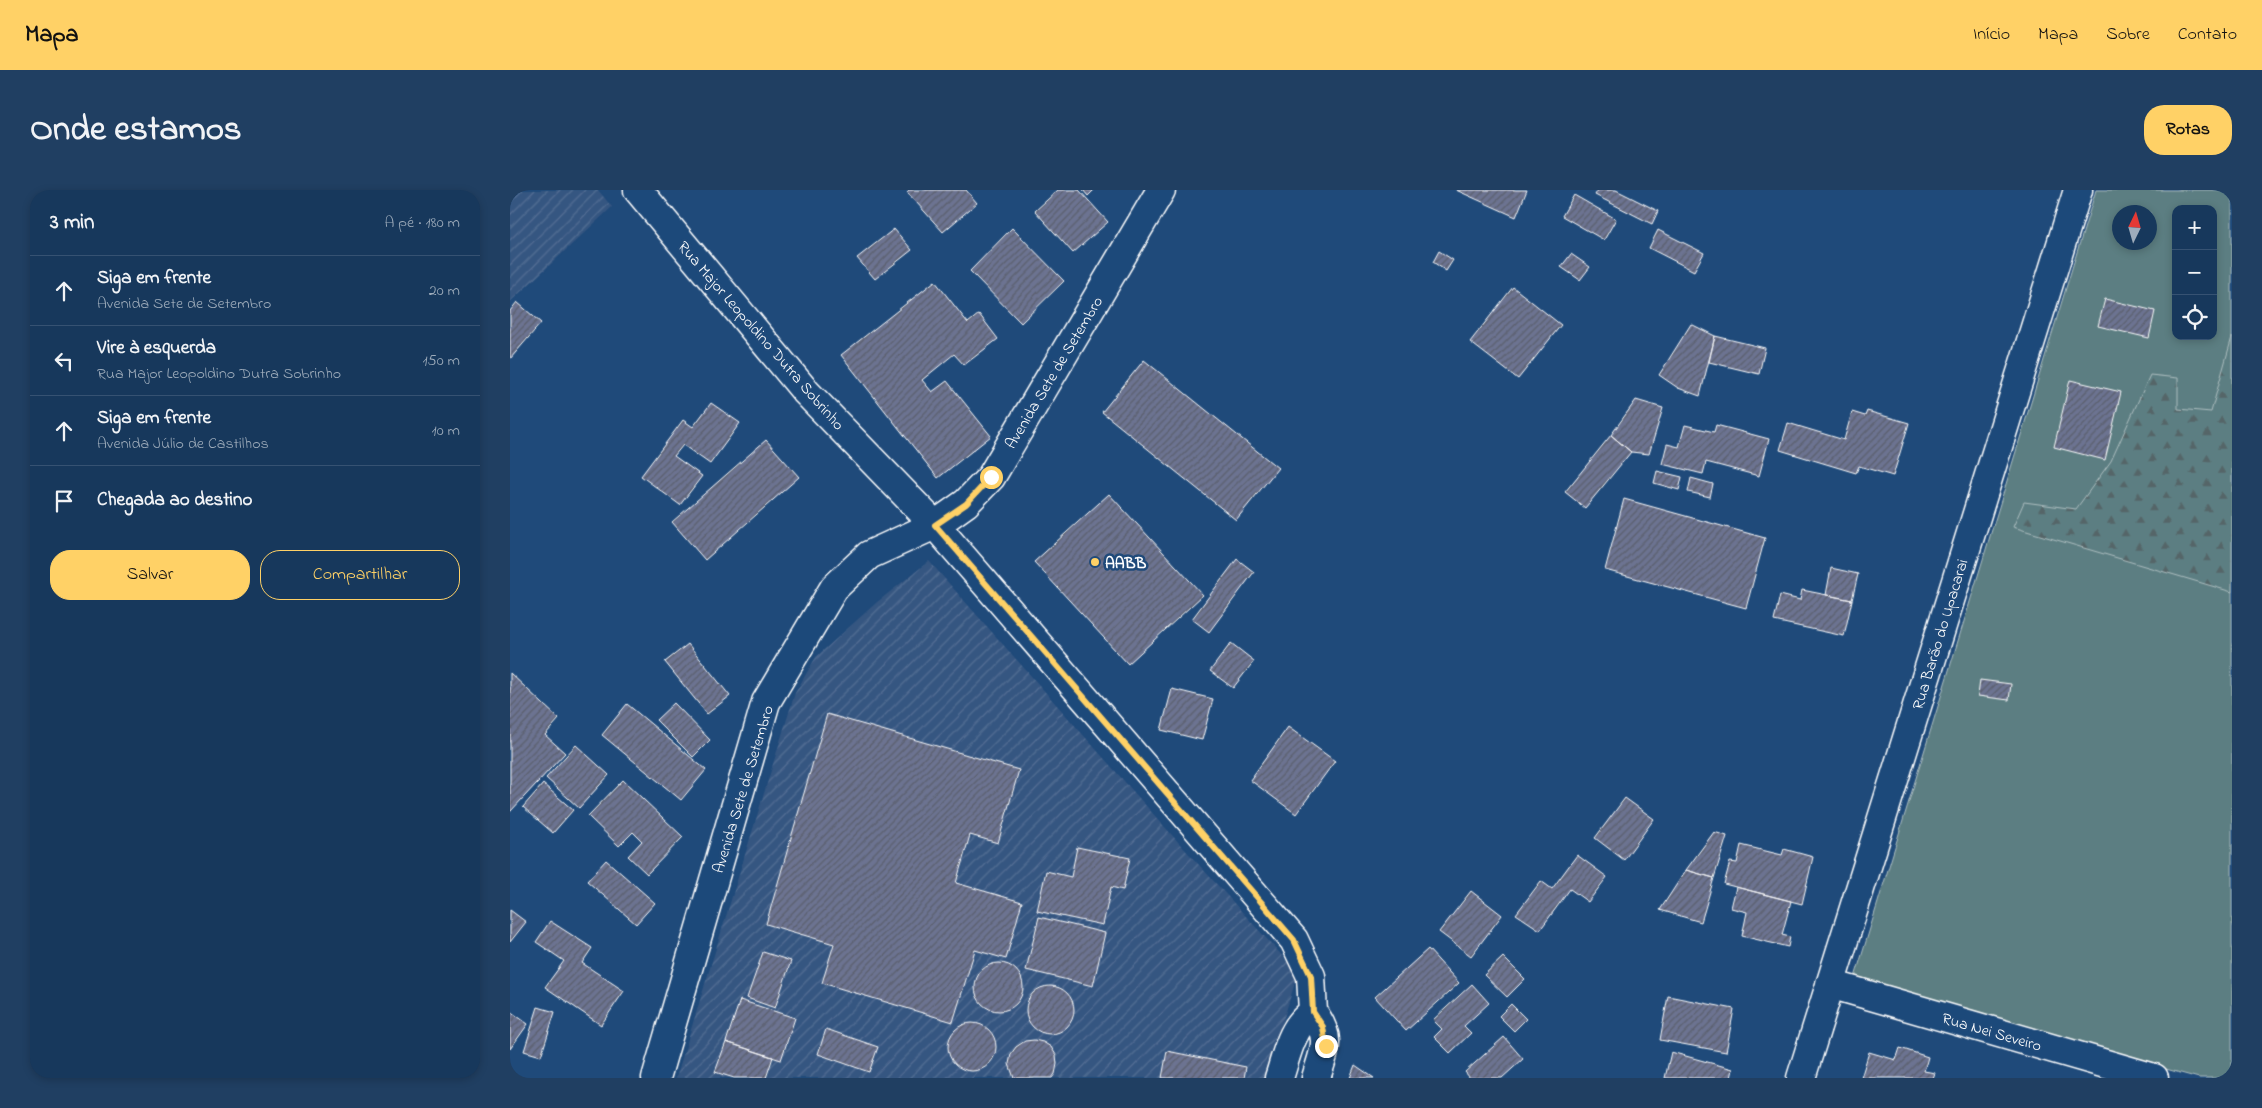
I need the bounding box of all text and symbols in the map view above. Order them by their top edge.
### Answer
text: Mapa [25,18,79,53]
text: Início [1973,22,2010,48]
text: Mapa [2038,22,2078,48]
text: Sobre [2106,22,2150,48]
text: Contato [2178,22,2237,48]
text: Onde estamos [30,105,242,156]
button: Rotas [2144,105,2232,155]
north arrow [2112,205,2157,250]
map controls [2172,205,2217,340]
button: + [2172,205,2217,250]
text: 3 min [50,208,94,238]
text: A pé · 180 m [384,211,460,235]
street label: Rua Major Leopoldino Dutra Sobrinho [671,236,850,436]
button: − [2172,250,2217,295]
text: Siga em frente [97,265,211,292]
icon: ahead [50,277,78,305]
text: 20 m [429,279,460,303]
text: Avenida Sete de Setembro [97,292,271,316]
street label: Avenida Sete de Setembro [1000,292,1110,454]
button: locate [2172,295,2217,340]
text: Vire à esquerda [97,335,216,362]
icon: left [50,347,78,375]
text: 150 m [422,349,460,373]
text: Rua Major Leopoldino Dutra Sobrinho [97,362,341,386]
text: Siga em frente [97,405,211,432]
icon: ahead [50,417,78,445]
text: 10 m [432,419,460,443]
text: Avenida Júlio de Castilhos [97,432,269,456]
route start [980,466,1003,489]
icon: arrive [50,487,78,515]
text: Chegada ao destino [97,487,252,514]
button: Salvar [50,550,250,600]
button: Compartilhar [260,550,460,600]
place label: AABB [1105,552,1146,576]
marker: AABB [1089,556,1101,568]
street label: Rua Barão do Upacarai [1907,556,1975,713]
street label: Avenida Sete de Setembro [707,703,781,876]
street label: Rua Nei Seveiro [1939,1007,2044,1059]
route end [1315,1035,1338,1058]

